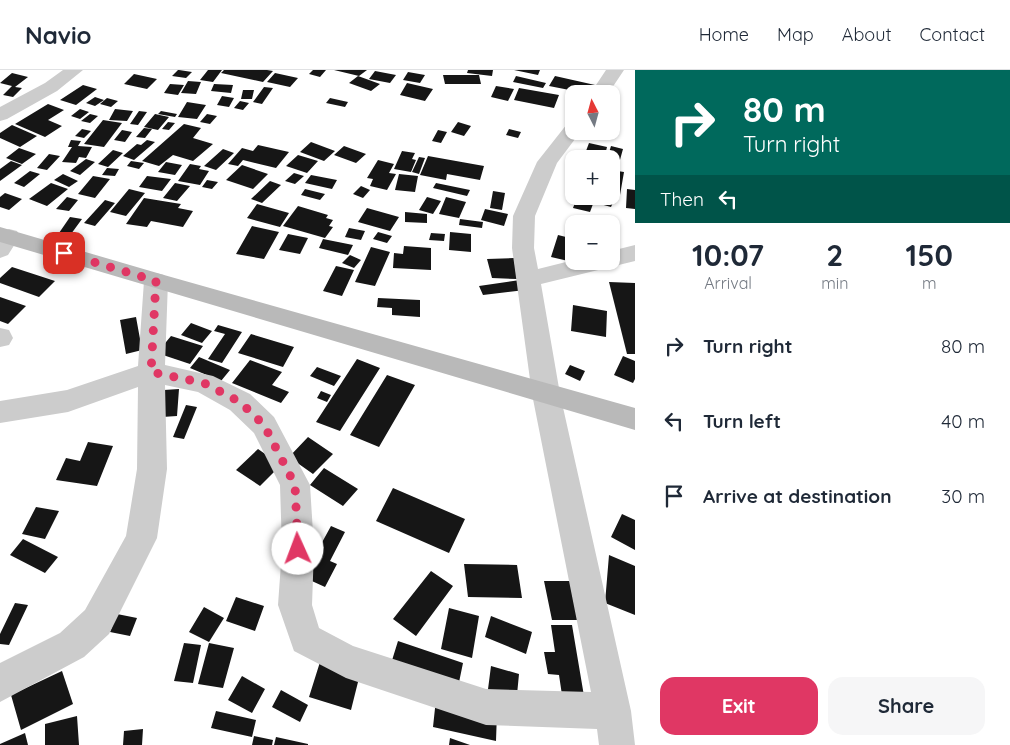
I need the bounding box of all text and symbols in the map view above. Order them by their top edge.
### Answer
text: Navio [25,20,92,50]
text: Home [699,23,749,46]
text: Map [777,23,814,46]
text: About [842,23,892,46]
text: Contact [920,23,985,46]
north arrow [565,85,620,140]
map controls [565,85,620,270]
text: 80 m [743,87,826,131]
icon: right [660,90,725,155]
text: Turn right [743,130,840,158]
button: + [565,150,620,205]
icon: left [714,185,742,213]
text: Then [660,187,704,211]
button: − [565,215,620,270]
pin [43,232,85,274]
text: 10:07 [692,236,764,274]
text: 2 [826,236,843,274]
text: 150 [906,236,953,274]
icon: arrive [50,239,78,267]
text: Arrival [704,273,752,293]
text: min [821,273,848,293]
text: m [922,273,937,293]
icon: right [660,332,688,360]
text: Turn right [703,334,792,358]
text: 80 m [941,334,985,358]
icon: left [660,407,688,435]
text: Turn left [703,409,781,433]
text: 40 m [941,409,985,433]
icon: arrive [660,482,688,510]
text: Arrive at destination [703,484,892,508]
text: 30 m [941,484,985,508]
position arrow [271,522,323,574]
button: Exit [660,677,818,735]
button: Share [828,677,985,735]

